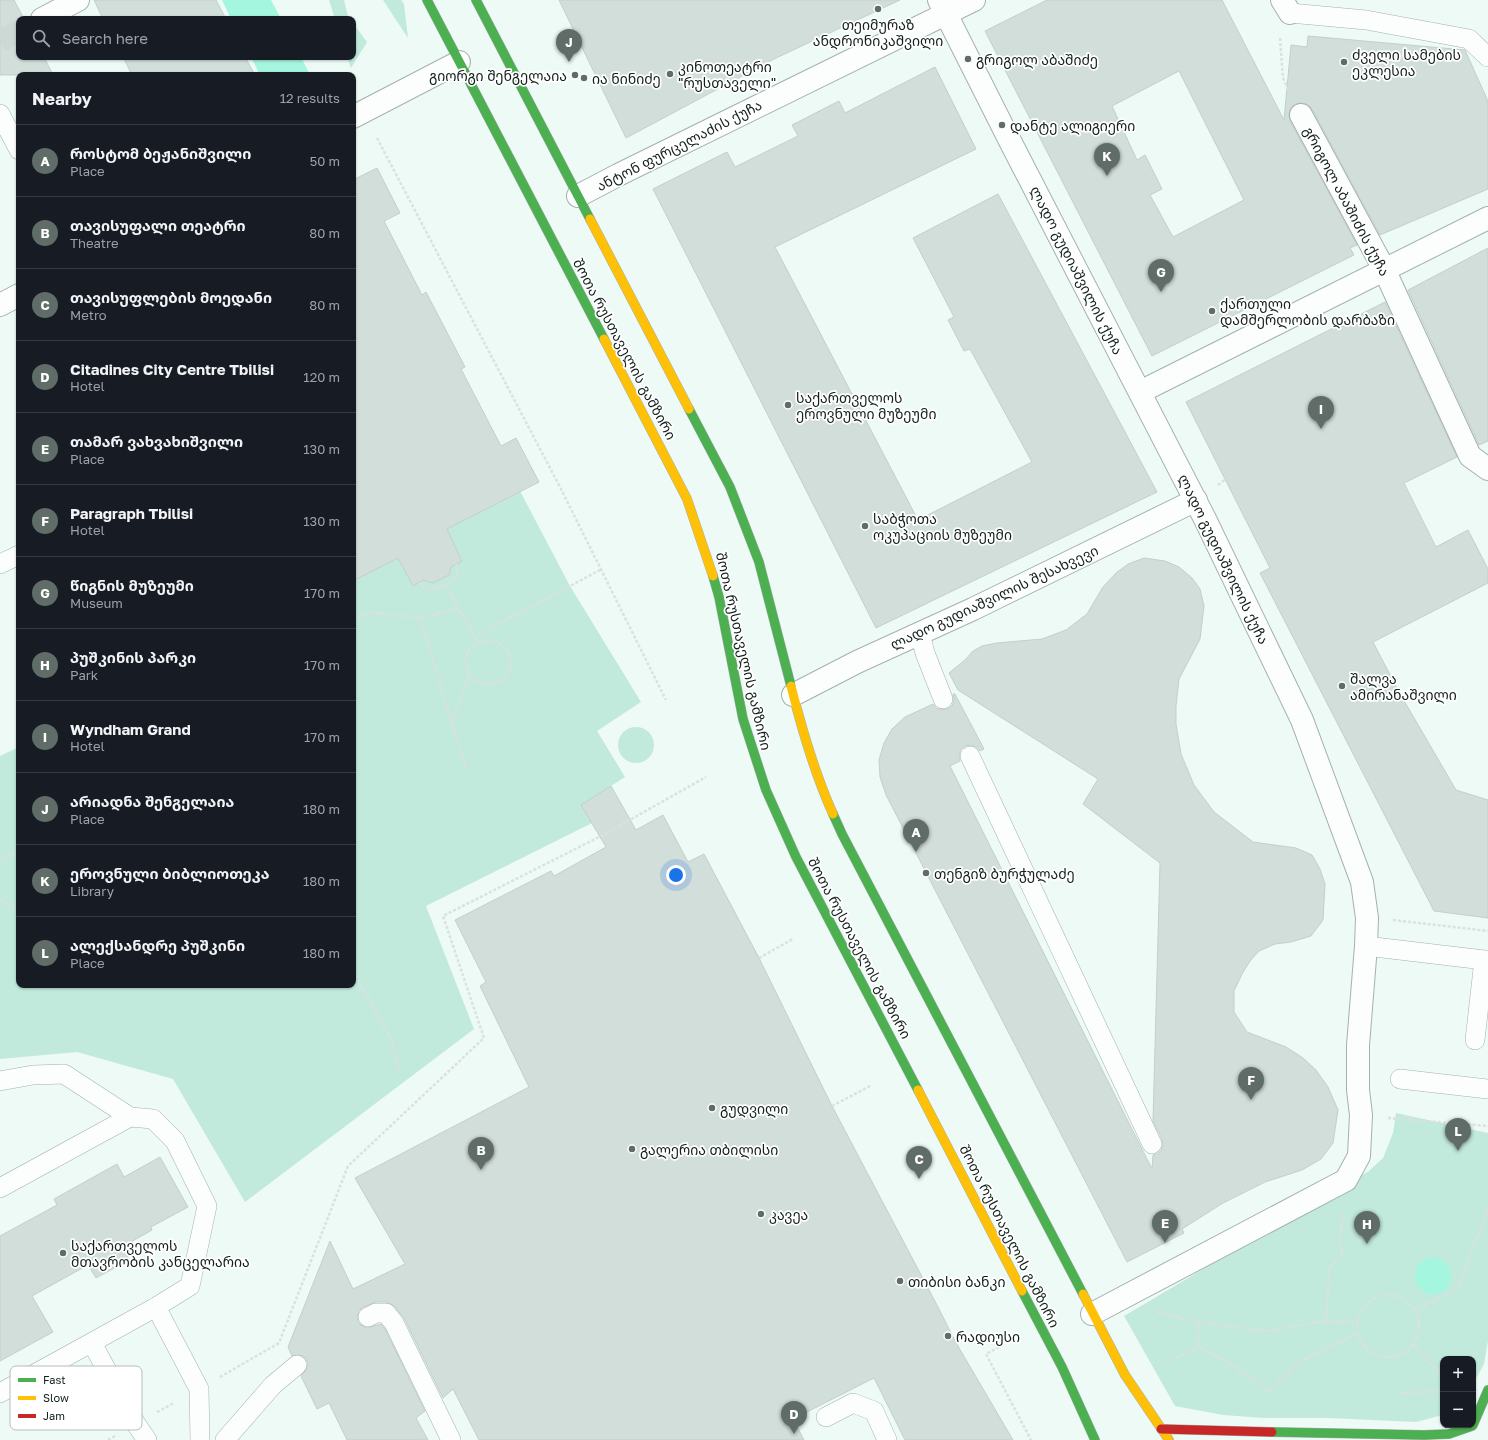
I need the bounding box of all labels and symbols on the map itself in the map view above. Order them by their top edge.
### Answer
marker: თეიმურაზ ანდრონიკაშვილი [873,4,883,14]
place label: თეიმურაზ ანდრონიკაშვილი [813,16,943,50]
pin: J [556,29,582,62]
place label: ძველი სამების ეკლესია [1352,46,1461,80]
place label: გრიგოლ აბაშიძე [976,51,1098,69]
marker: გრიგოლ აბაშიძე [963,54,973,64]
marker: ძველი სამების ეკლესია [1339,57,1349,67]
place label: კინოთეატრი "რუსთაველი" [678,58,776,92]
place label: გიორგი შენგელაია [429,67,567,85]
marker: კინოთეატრი "რუსთაველი" [665,69,675,79]
marker: გიორგი შენგელაია [570,70,580,80]
place label: ია ნინიძე [592,70,661,88]
marker: ია ნინიძე [579,73,589,83]
street label: ანტონ ფურცელაძის ქუჩა [593,96,765,195]
place label: დანტე ალიგიერი [1010,117,1135,135]
marker: დანტე ალიგიერი [997,120,1007,130]
street label: გრიგოლ აბაშიძის ქუჩა [1299,123,1394,279]
pin: K [1094,143,1120,176]
street label: ლადო გუდიაშვილის ქუჩა [1026,183,1127,358]
street label: შოთა რუსთაველის გამზირი [569,256,680,443]
pin: G [1148,259,1174,292]
place label: ქართული დამშერლობის დარბაზი [1220,295,1395,329]
marker: ქართული დამშერლობის დარბაზი [1207,306,1217,316]
place label: საქართველოს ეროვნული მუზეუმი [796,389,937,423]
pin: I [1308,396,1334,429]
marker: საქართველოს ეროვნული მუზეუმი [783,400,793,410]
street label: ლადო გუდიაშვილის ქუჩა [1174,471,1273,647]
place label: საბჭოთა ოკუპაციის მუზეუმი [873,510,1012,544]
marker: საბჭოთა ოკუპაციის მუზეუმი [860,521,870,531]
street label: ლადო გუდიაშვილის შესახვევი [887,541,1101,654]
street label: შოთა რუსთაველის გამზირი [712,550,775,752]
place label: შალვა ამირანაშვილი [1350,670,1457,704]
marker: შალვა ამირანაშვილი [1337,681,1347,691]
pin: A [903,819,929,852]
street label: შოთა რუსთაველის გამზირი [804,855,915,1042]
your location [666,865,686,885]
place label: თენგიზ ბურჭულაძე [934,865,1075,883]
marker: თენგიზ ბურჭულაძე [921,868,931,878]
pin: F [1238,1067,1264,1100]
place label: გუდვილი [720,1100,788,1118]
marker: გუდვილი [707,1103,717,1113]
pin: L [1445,1118,1471,1151]
pin: B [468,1137,494,1170]
place label: გალერია თბილისი [640,1141,778,1159]
street label: შოთა რუსთაველის გამზირი [956,1142,1064,1331]
marker: გალერია თბილისი [627,1144,637,1154]
pin: C [906,1146,932,1179]
place label: კავეა [769,1206,808,1224]
marker: კავეა [756,1209,766,1219]
pin: E [1152,1210,1178,1243]
pin: H [1354,1211,1380,1244]
place label: საქართველოს მთავრობის კანცელარია [71,1237,250,1271]
marker: საქართველოს მთავრობის კანცელარია [58,1248,68,1258]
place label: თიბისი ბანკი [908,1273,1006,1291]
marker: თიბისი ბანკი [895,1276,905,1286]
place label: რადიუსი [956,1328,1020,1346]
marker: რადიუსი [943,1331,953,1341]
legend [10,1366,142,1430]
text: Fast [43,1373,66,1386]
text: Slow [43,1391,69,1404]
pin: D [781,1401,807,1434]
text: Jam [43,1409,65,1422]

